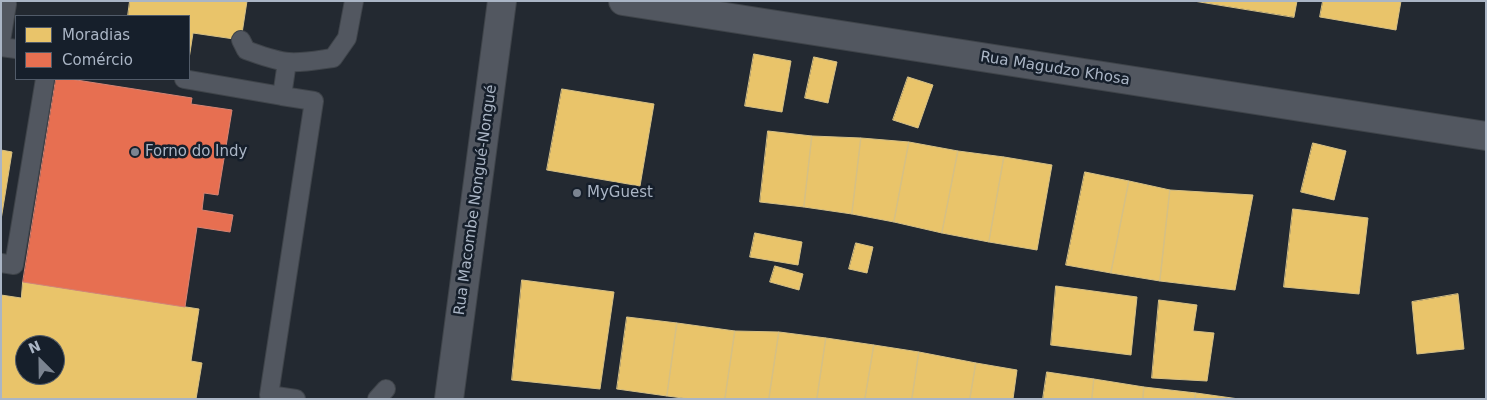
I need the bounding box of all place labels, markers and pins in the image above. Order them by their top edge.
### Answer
place label: Forno do Indy [145,143,247,161]
marker: Forno do Indy [129,146,141,158]
place label: MyGuest [587,184,653,202]
marker: MyGuest [571,187,583,199]

